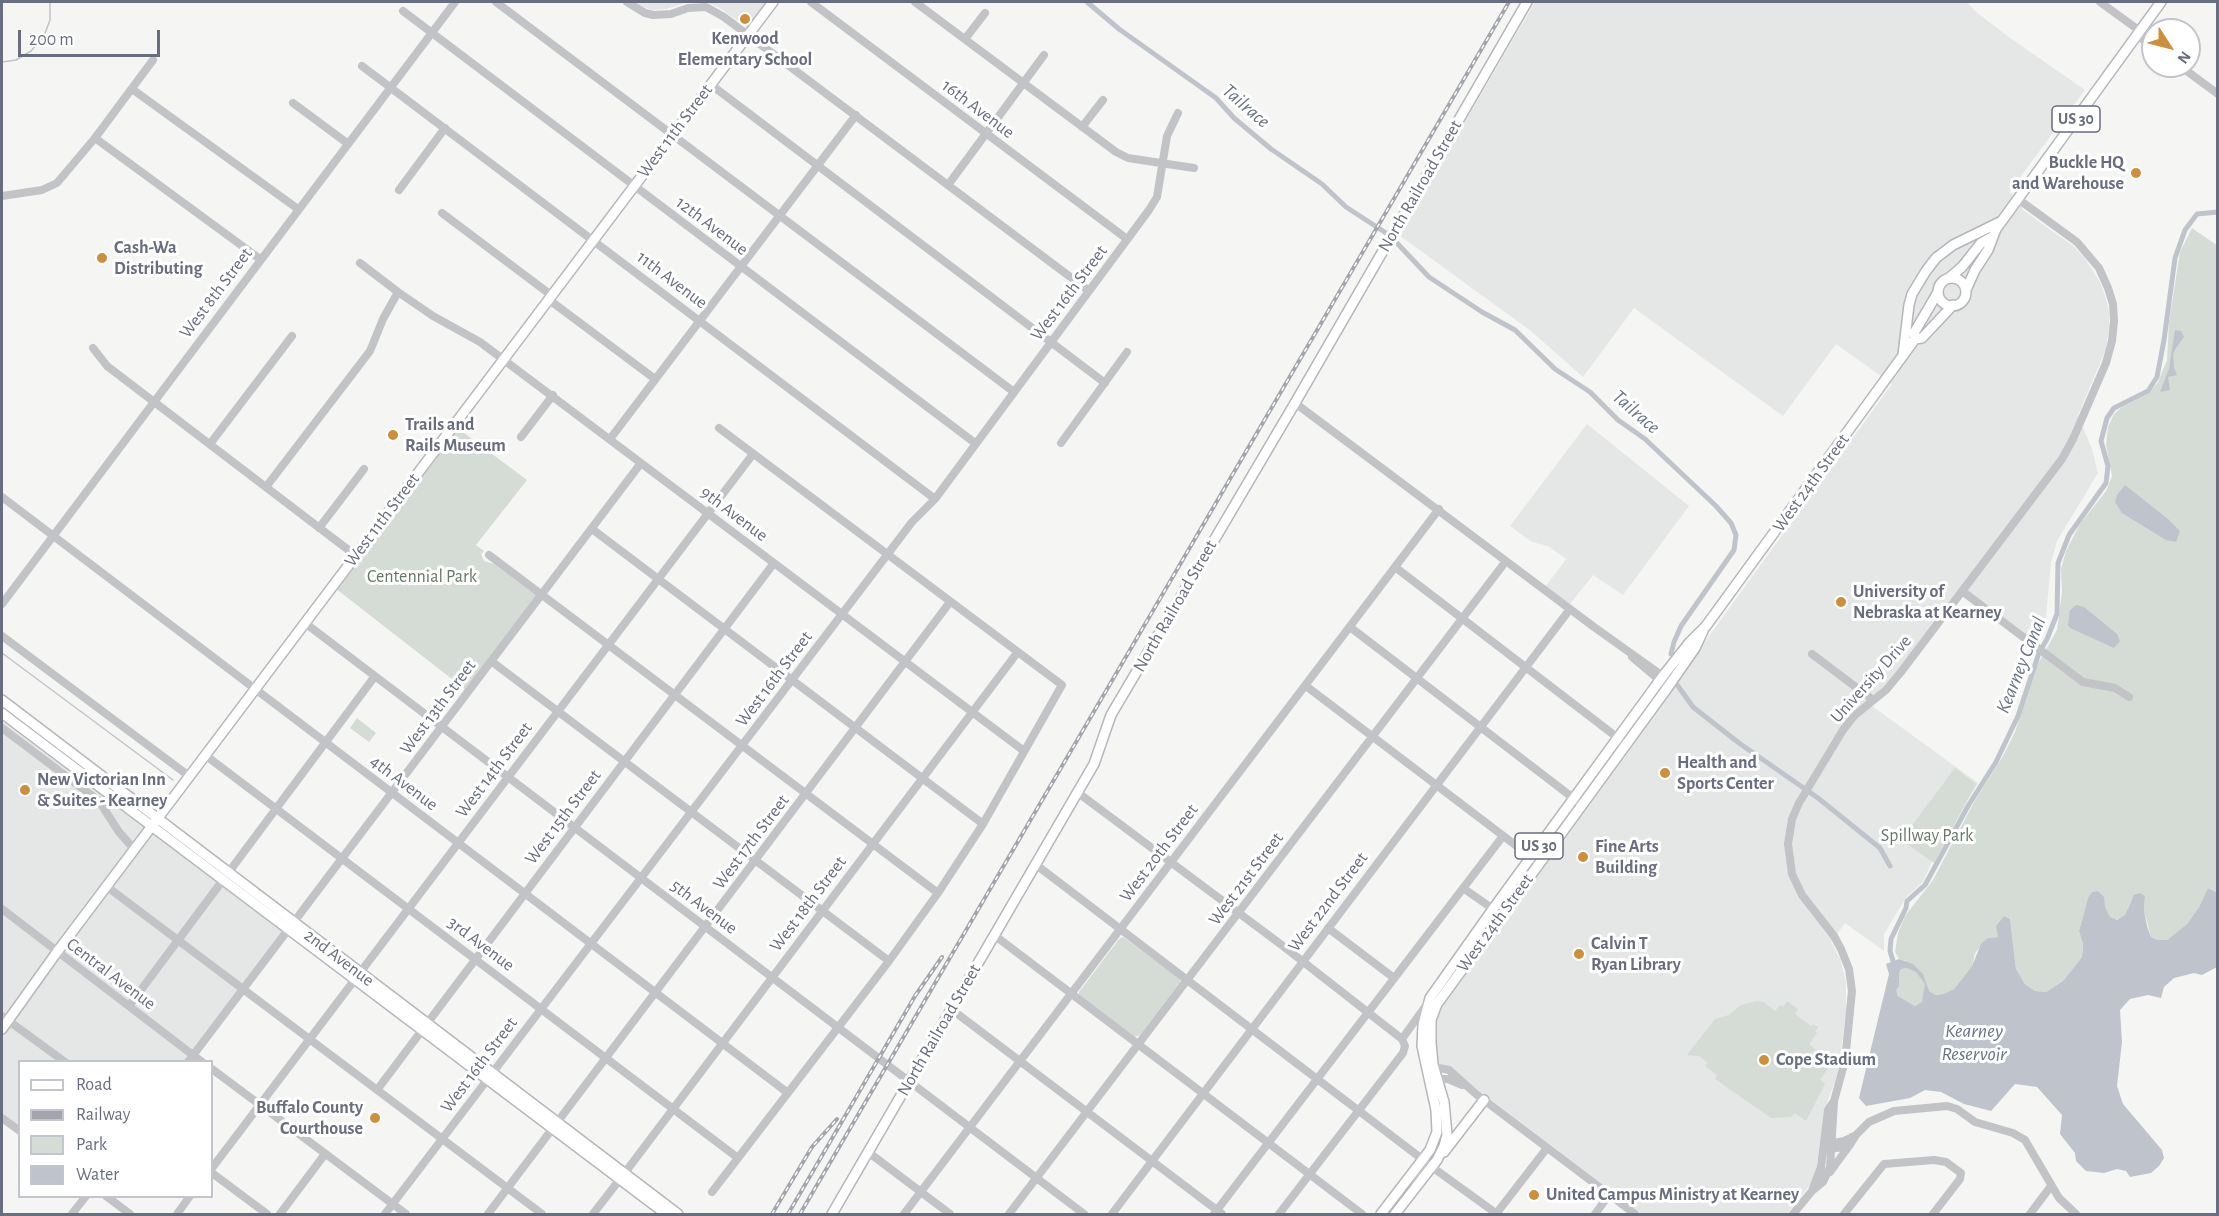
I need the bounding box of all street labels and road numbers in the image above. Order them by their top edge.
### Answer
street label: 16th Avenue [937,75,1019,143]
street label: West 11th Street [633,80,717,182]
road number: US 30 [2052,106,2100,132]
street label: North Railroad Street [1373,116,1467,256]
street label: 12th Avenue [672,192,752,260]
street label: West 16th Street [1026,241,1112,345]
street label: West 8th Street [175,243,257,343]
street label: 11th Avenue [632,246,712,314]
street label: West 24th Street [1768,430,1854,536]
street label: West 11th Street [340,469,424,571]
street label: 9th Avenue [696,482,772,546]
street label: North Railroad Street [1128,536,1222,676]
street label: West 16th Street [731,627,817,731]
street label: University Drive [1826,631,1916,727]
street label: West 13th Street [395,655,481,759]
street label: West 14th Street [451,718,537,822]
street label: 4th Avenue [366,751,442,815]
street label: West 15th Street [520,765,606,869]
street label: West 17th Street [708,790,794,894]
street label: West 20th Street [1115,800,1203,906]
street label: West 21st Street [1204,828,1288,930]
road number: US 30 [1515,833,1563,859]
street label: West 22nd Street [1283,848,1373,956]
street label: West 18th Street [765,852,851,956]
street label: West 24th Street [1452,870,1538,976]
street label: 5th Avenue [666,875,742,939]
street label: 3rd Avenue [443,912,519,976]
street label: 2nd Avenue [300,925,378,991]
street label: Central Avenue [62,933,160,1015]
street label: North Railroad Street [892,960,986,1100]
street label: West 16th Street [436,1013,522,1117]

